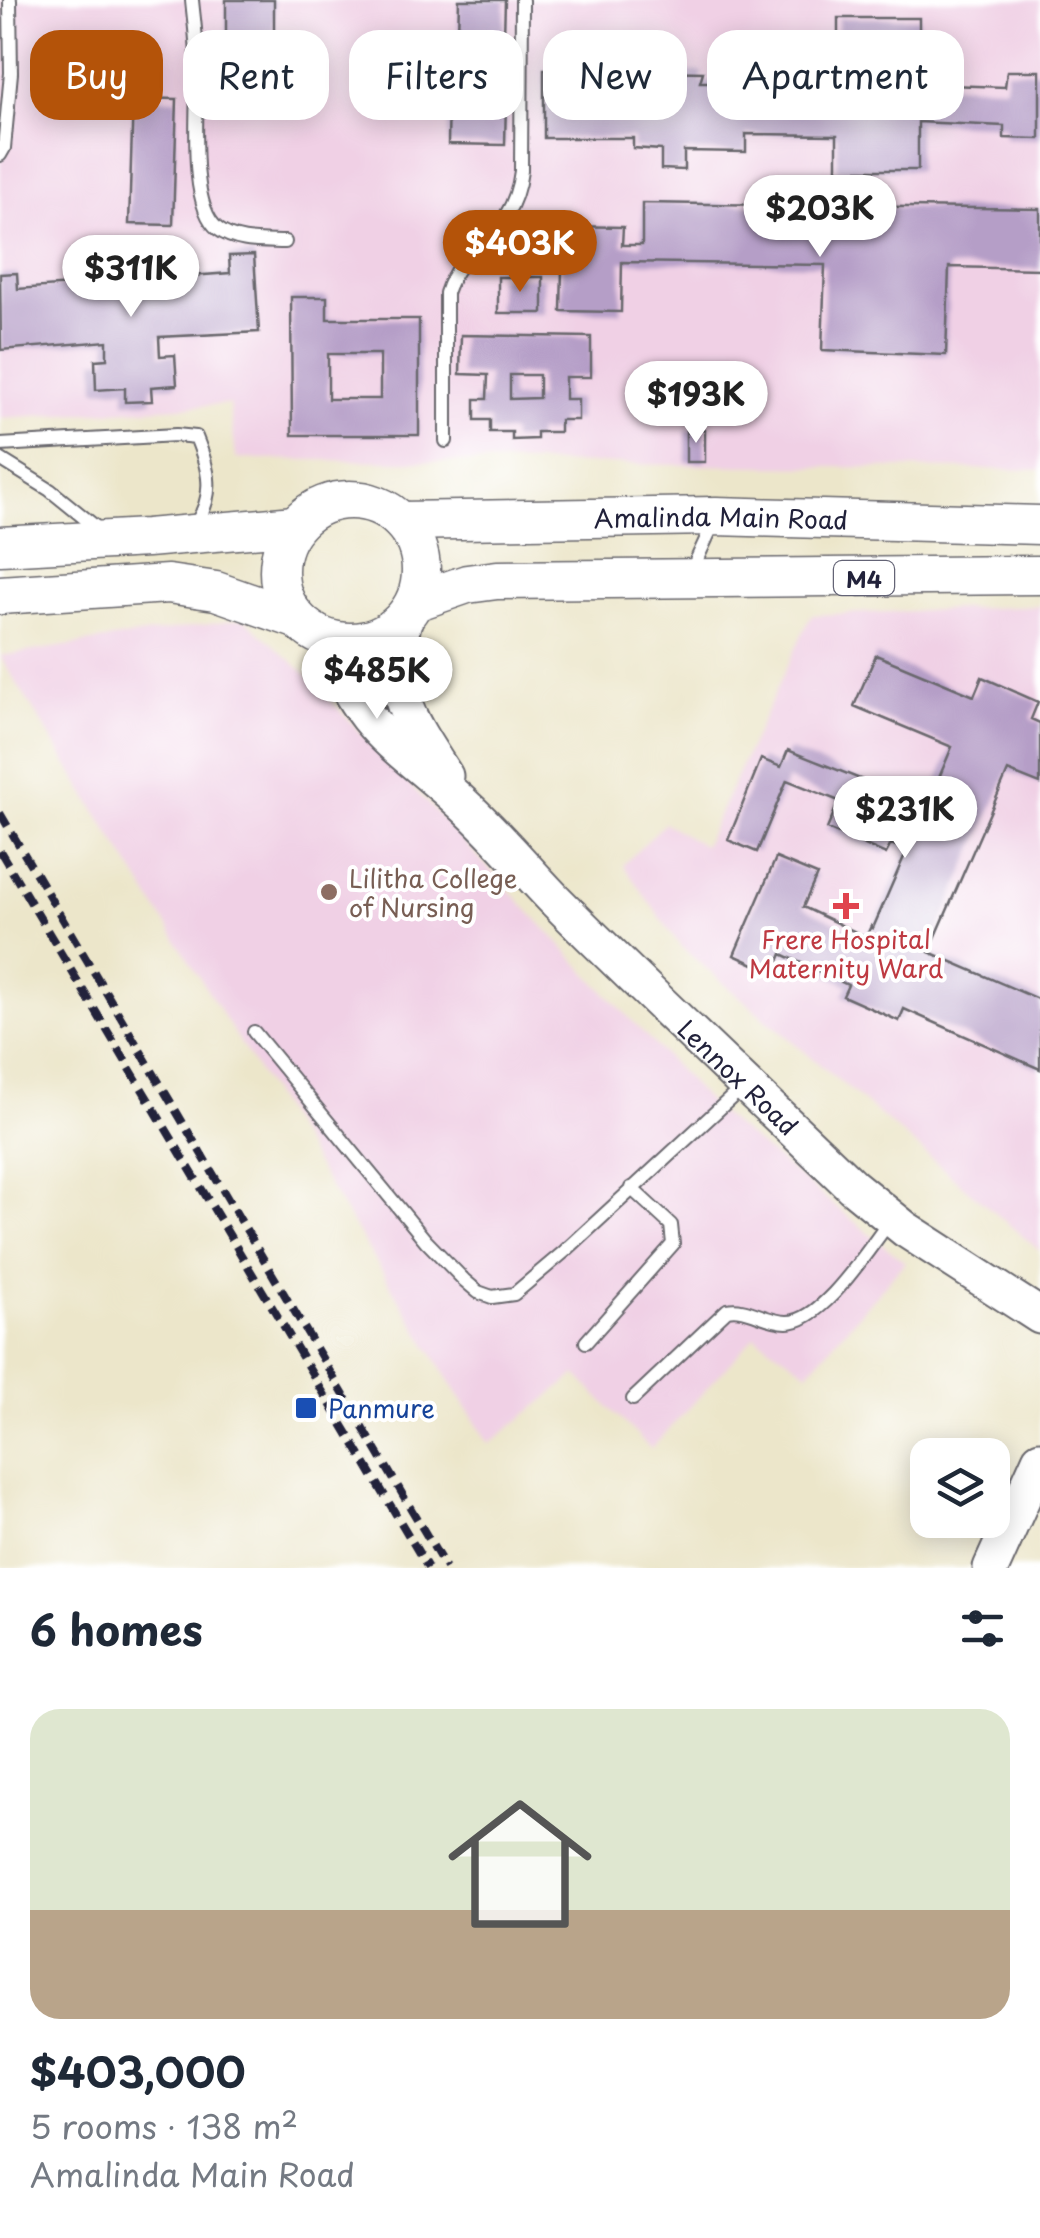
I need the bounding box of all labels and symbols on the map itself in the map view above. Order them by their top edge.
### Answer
pin: $203K [750,175,890,260]
pin: $403K [450,210,590,295]
pin: $311K [61,235,201,320]
pin: $193K [626,361,766,446]
street label: Amalinda Main Road [594,497,848,539]
road number: M4 [834,561,894,595]
pin: $485K [307,637,447,722]
pin: $231K [835,776,975,861]
place label: Lilitha College of Nursing [349,859,517,926]
marker: Lilitha College of Nursing [318,881,340,903]
marker: Frere Hospital Maternity Ward [833,893,859,919]
place label: Frere Hospital Maternity Ward [749,920,943,987]
street label: Lennox Road [669,1011,807,1144]
place label: Panmure [328,1389,435,1427]
marker: Panmure [293,1395,319,1421]

